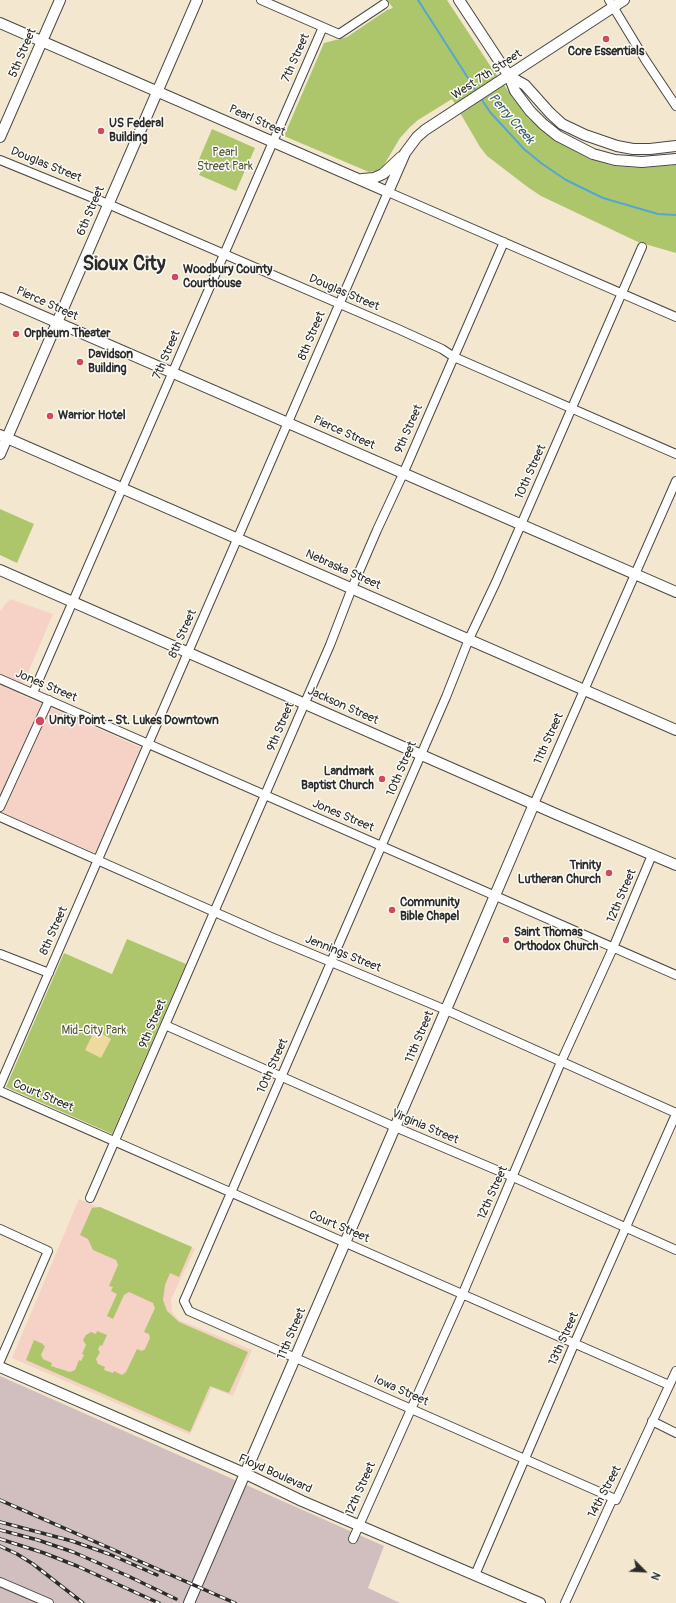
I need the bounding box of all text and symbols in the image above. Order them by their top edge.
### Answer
street label: 5th Street [6,26,40,80]
street label: 7th Street [279,31,313,85]
marker: Core Essentials [601,34,611,44]
place label: Core Essentials [568,45,644,59]
street label: West 7th Street [449,47,525,103]
water label: Perry Creek [485,91,537,147]
street label: Pearl Street [226,102,288,140]
place label: US Federal Building [109,117,164,145]
marker: US Federal Building [96,126,106,136]
street label: Douglas Street [9,144,83,186]
park label: Pearl Street Park [197,146,253,174]
street label: 6th Street [74,184,108,238]
district label: Sioux City [83,253,165,277]
place label: Woodbury County Courthouse [183,263,272,291]
marker: Woodbury County Courthouse [170,272,180,282]
street label: Douglas Street [307,272,381,314]
street label: Pierce Street [14,284,80,324]
street label: 8th Street [295,309,329,363]
place label: Orpheum Theater [24,327,111,341]
street label: 7th Street [150,328,184,382]
marker: Orpheum Theater [11,329,21,339]
place label: Davidson Building [88,348,133,376]
marker: Davidson Building [75,357,85,367]
street label: 9th Street [392,402,426,456]
place label: Warrior Hotel [58,409,126,423]
marker: Warrior Hotel [45,411,55,421]
street label: Pierce Street [311,413,377,453]
street label: 10th Street [513,442,549,502]
street label: Nebraska Street [303,547,383,593]
street label: 8th Street [166,607,200,661]
street label: Jones Street [13,667,79,705]
street label: Jackson Street [305,684,381,728]
street label: 9th Street [264,700,298,754]
street label: 11th Street [531,711,567,767]
place label: Unity Point - St. Lukes Downtown [49,714,219,728]
marker: Unity Point - St. Lukes Downtown [34,715,46,727]
street label: 10th Street [384,739,420,799]
place label: Landmark Baptist Church [301,765,374,793]
marker: Landmark Baptist Church [377,774,387,784]
street label: Jones Street [310,797,376,835]
place label: Trinity Lutheran Church [518,859,601,887]
street label: 12th Street [604,867,640,925]
marker: Trinity Lutheran Church [604,868,614,878]
place label: Community Bible Chapel [400,896,460,924]
street label: 8th Street [37,904,71,958]
marker: Community Bible Chapel [387,905,397,915]
place label: Saint Thomas Orthodox Church [514,926,598,954]
street label: Jennings Street [303,932,383,976]
marker: Saint Thomas Orthodox Church [501,935,511,945]
street label: 9th Street [136,997,170,1051]
street label: 11th Street [403,1009,437,1065]
park label: Mid-City Park [62,1024,126,1038]
street label: 10th Street [255,1036,291,1096]
street label: Court Street [11,1077,75,1115]
street label: Virginia Street [389,1106,461,1148]
street label: 12th Street [475,1164,511,1222]
street label: Court Street [307,1208,371,1246]
street label: 11th Street [275,1306,309,1362]
street label: 13th Street [546,1310,582,1368]
street label: Iowa Street [371,1373,431,1409]
street label: Floyd Boulevard [236,1451,314,1497]
street label: 12th Street [343,1460,379,1518]
street label: 14th Street [585,1463,625,1521]
north arrow [624,1551,664,1591]
text: N [648,1570,663,1582]

